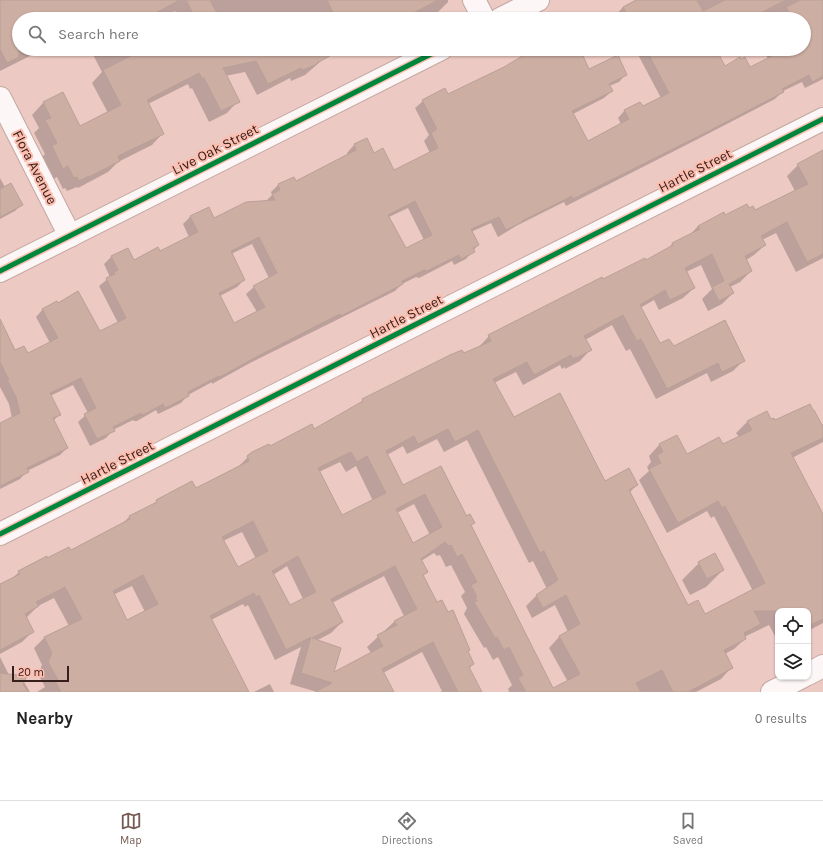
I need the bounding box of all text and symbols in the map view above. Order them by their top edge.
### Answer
search box [12,12,811,56]
icon: search [26,23,48,45]
text: Search here [58,25,139,43]
street label: Live Oak Street [169,120,261,179]
street label: Flora Avenue [9,127,61,207]
street label: Hartle Street [656,145,735,196]
street label: Hartle Street [367,291,446,342]
street label: Hartle Street [78,437,157,488]
map controls [775,608,811,680]
button: locate [775,608,811,644]
button: layers [775,644,811,680]
scale bar [12,664,69,683]
text: 20 m [18,666,44,679]
text: Nearby [16,708,73,728]
text: 0 results [755,711,807,726]
tab: Map [120,810,142,847]
tab: Directions [381,810,433,847]
tab: Saved [673,810,703,847]

